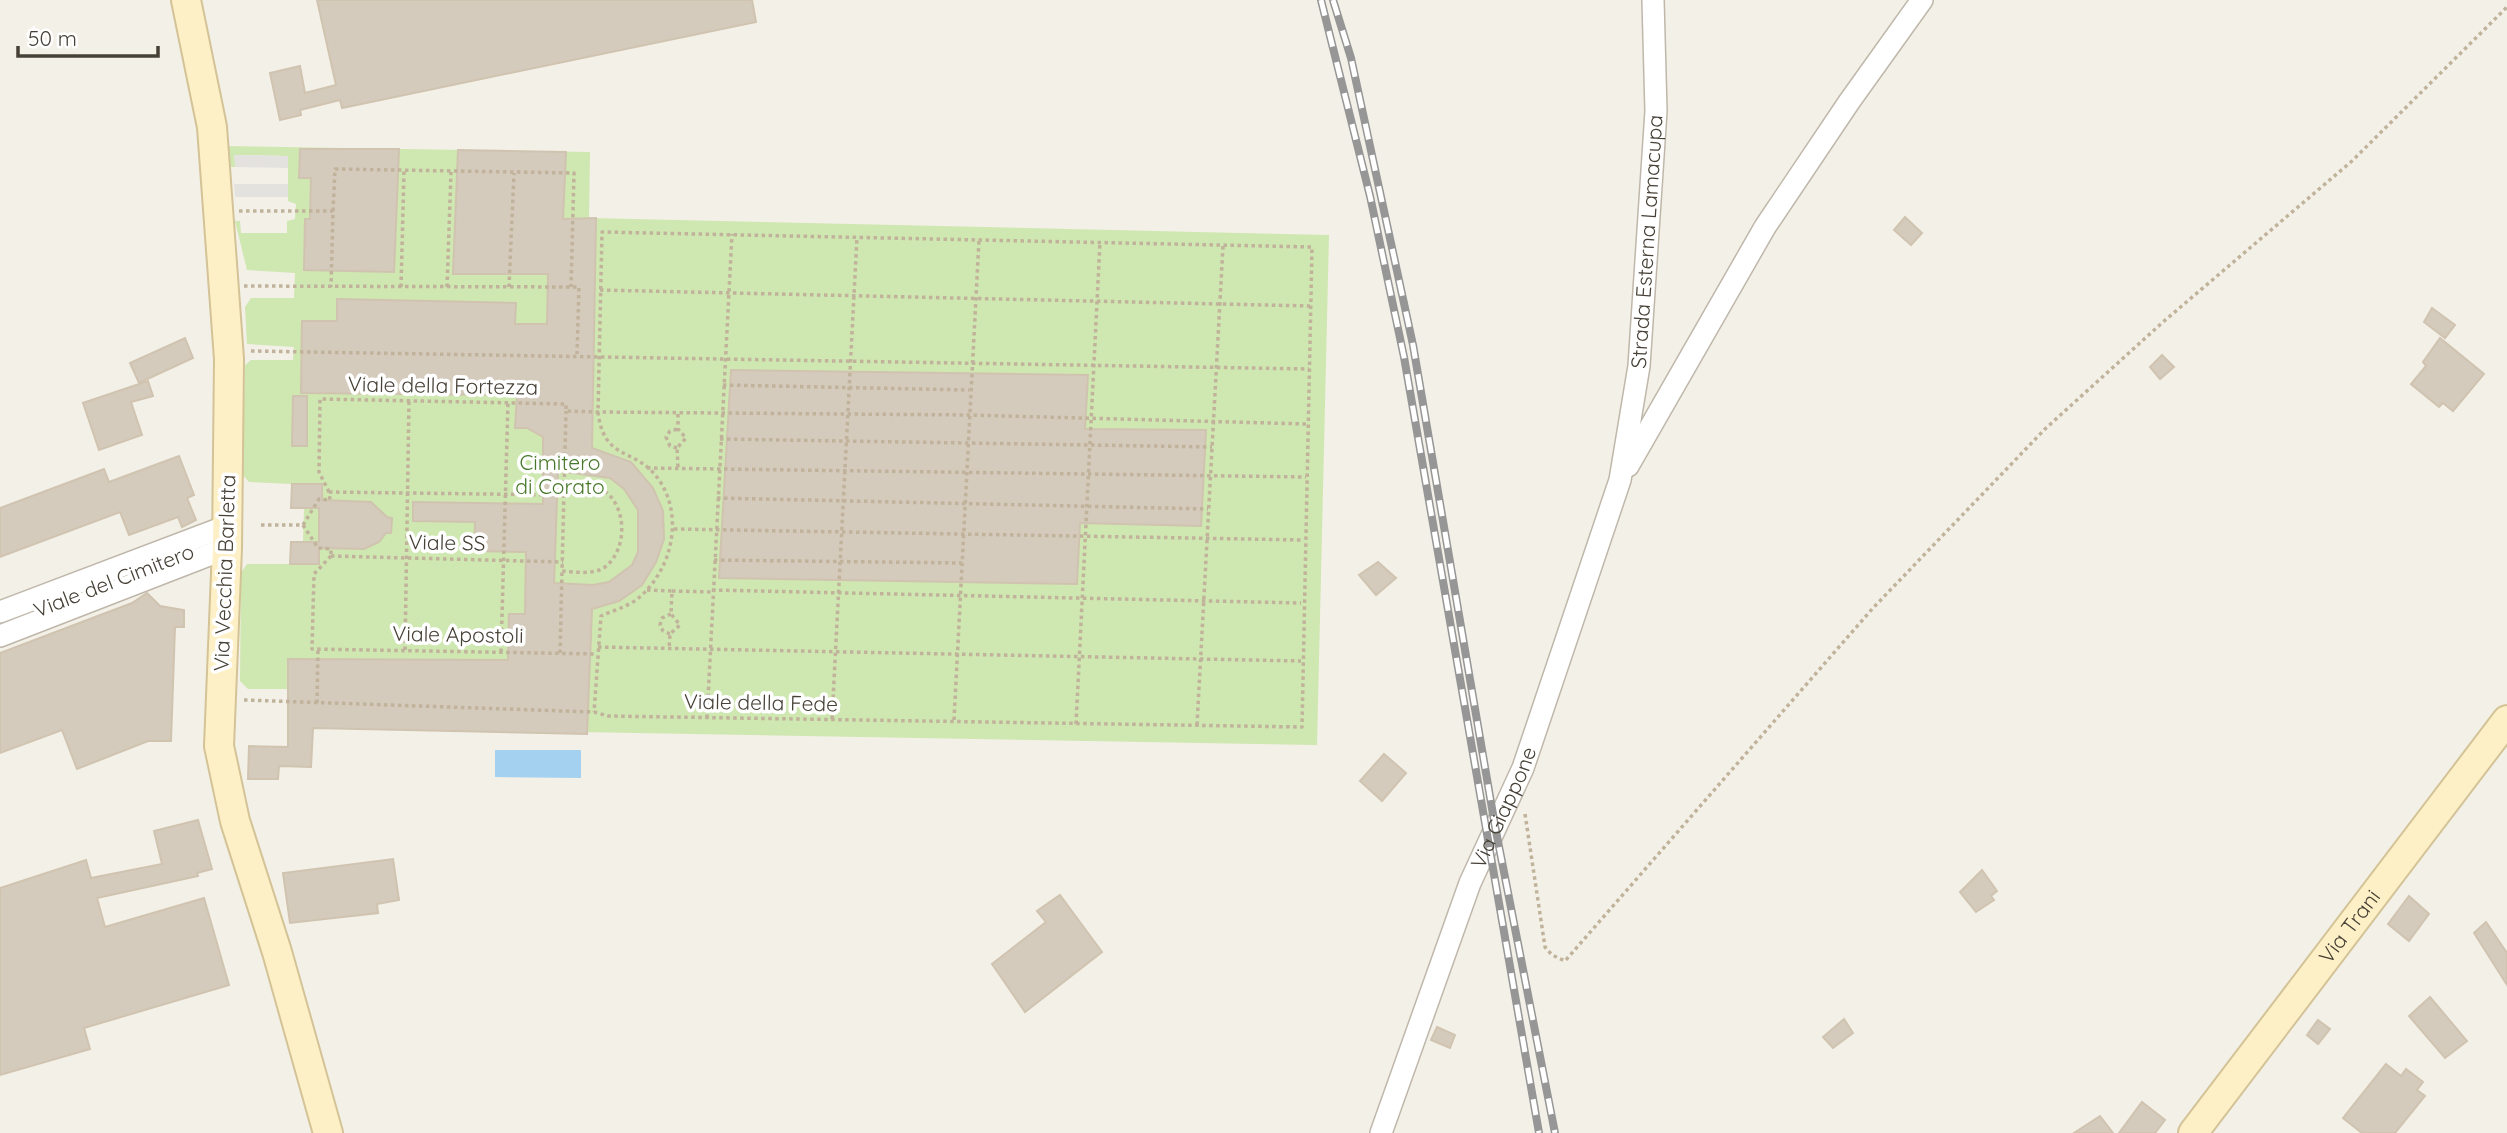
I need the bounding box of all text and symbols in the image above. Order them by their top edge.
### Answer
scale bar [18,14,158,58]
text: 50 m [28,25,77,51]
street label: Strada Esterna Lamacupa [1625,114,1668,369]
street label: Viale della Fortezza [348,370,538,400]
park label: Cimitero di Corato [515,449,605,499]
street label: Via Vecchia Barletta [208,474,240,672]
street label: Viale SS [408,528,486,556]
street label: Viale del Cimitero [30,538,197,623]
street label: Viale Apostoli [392,620,524,648]
street label: Viale della Fede [684,688,838,716]
street label: Via Giappone [1464,743,1541,872]
street label: Via Trani [2313,884,2385,968]

